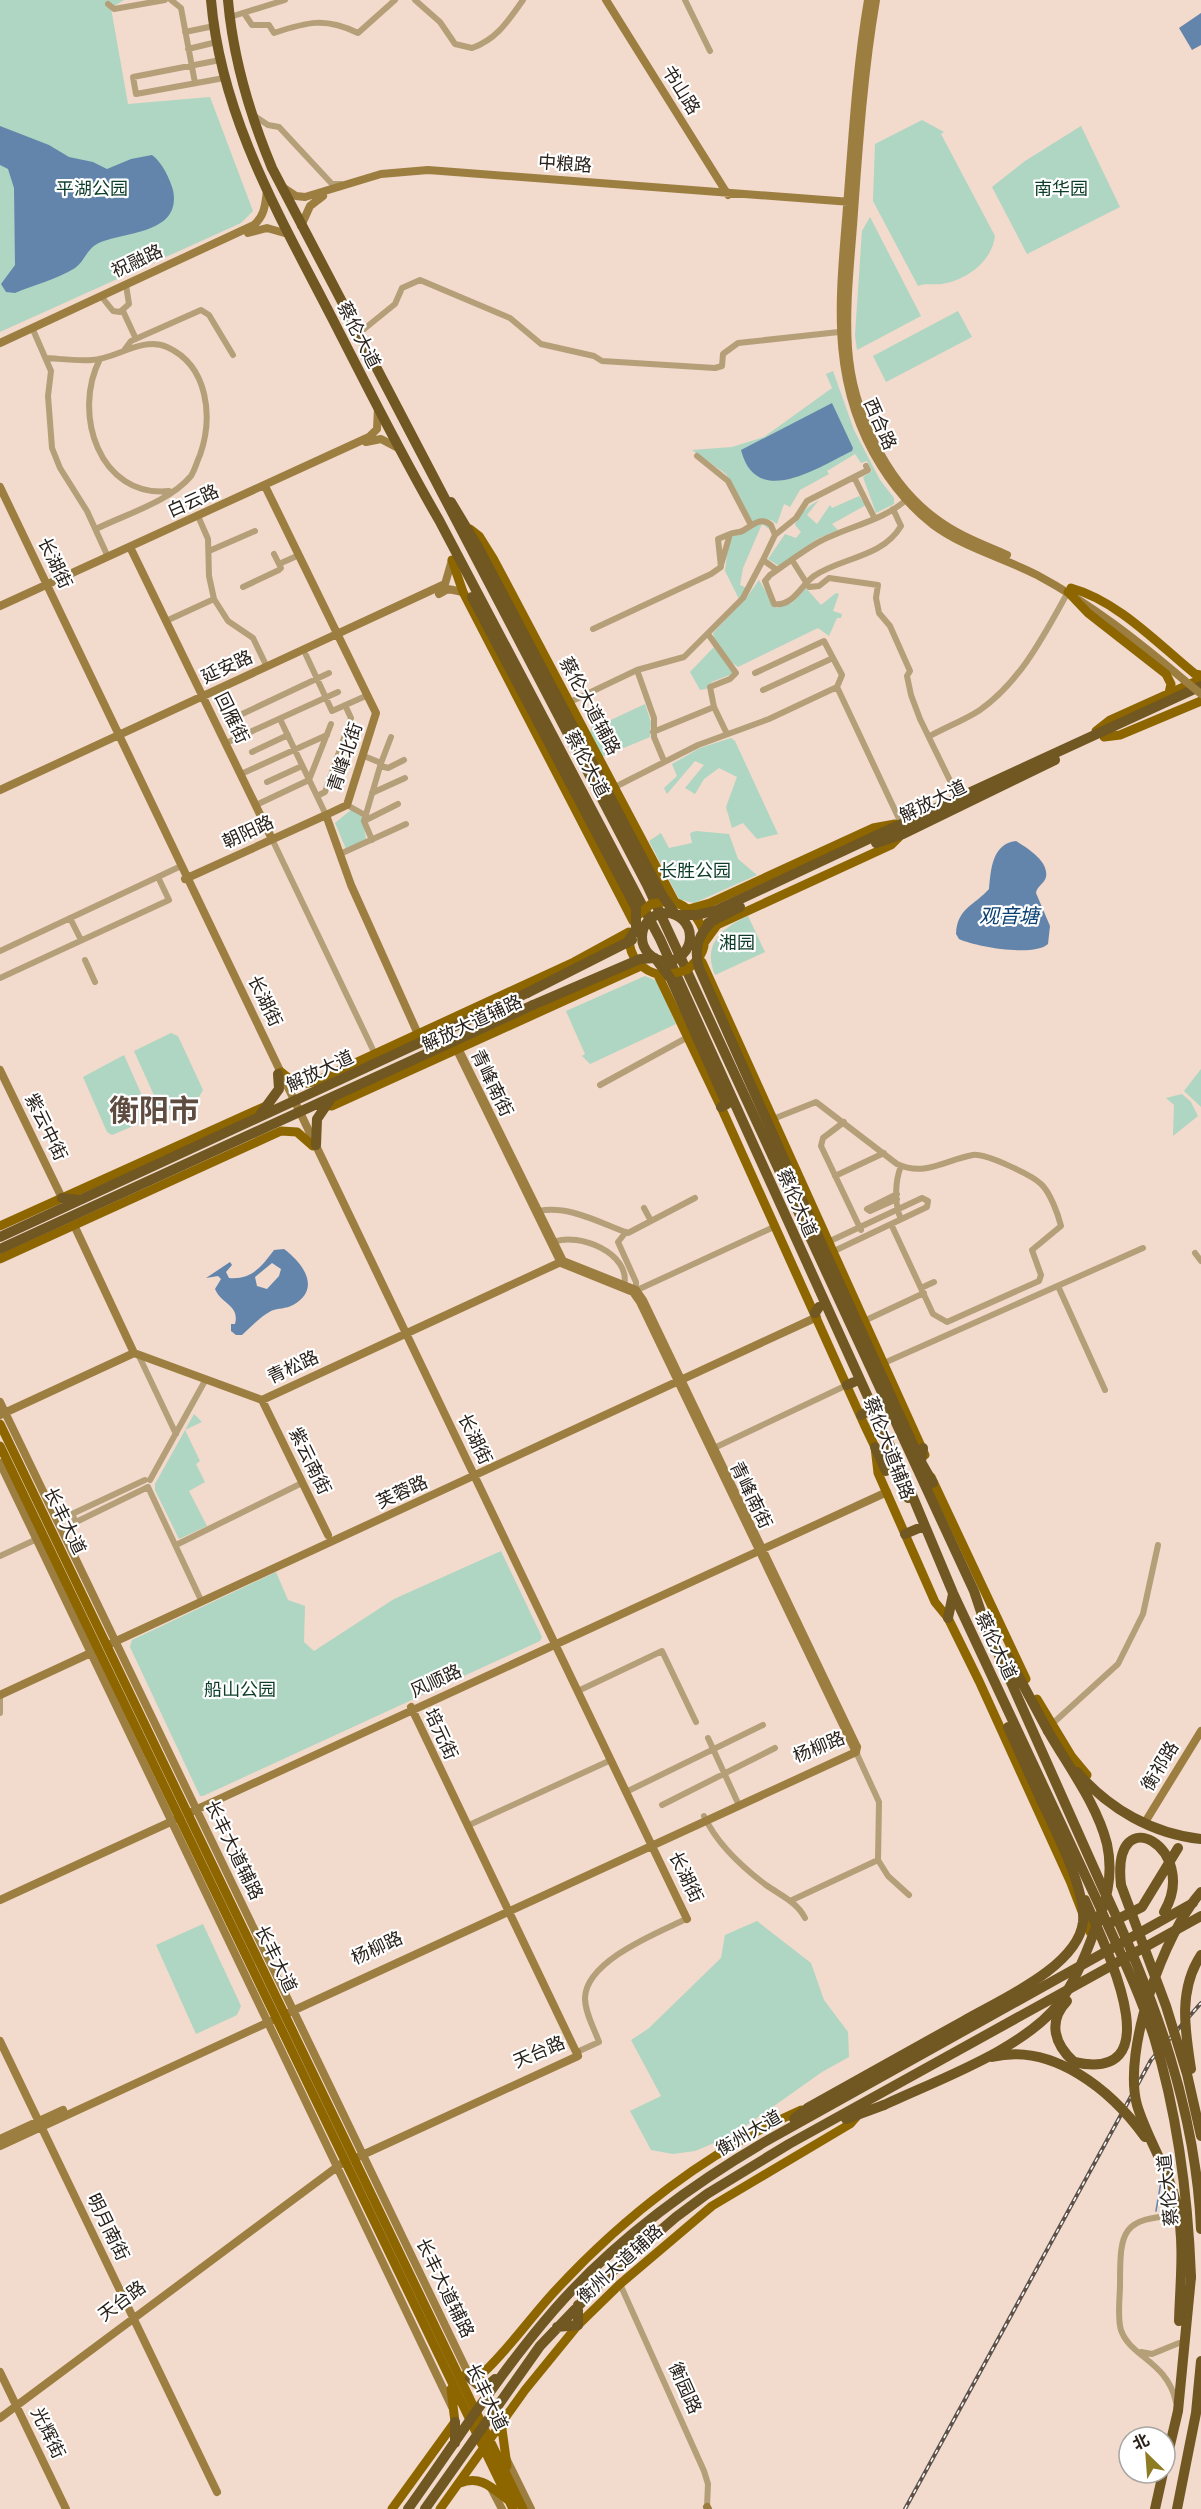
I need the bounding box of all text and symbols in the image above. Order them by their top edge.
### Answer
street label: 书山路 [657,60,706,119]
street label: 中粮路 [537,149,593,177]
park label: 平湖公园 [56,176,128,200]
park label: 南华园 [1034,176,1088,200]
street label: 祝融路 [107,238,166,282]
street label: 蔡伦大道 [333,297,387,372]
street label: 西合路 [859,394,903,453]
street label: 白云路 [163,478,222,522]
street label: 长湖街 [33,533,79,592]
street label: 延安路 [197,644,256,688]
street label: 蔡伦大道辅路 [555,652,627,759]
street label: 回雁街 [210,688,256,747]
street label: 青峰北街 [321,719,367,795]
street label: 蔡伦大道 [560,726,615,801]
street label: 解放大道 [895,774,970,827]
street label: 朝阳路 [218,809,277,853]
park label: 长胜公园 [659,858,731,882]
water label: 观音塘 [979,902,1042,929]
park label: 湘园 [719,930,755,954]
street label: 长湖街 [243,971,289,1030]
street label: 解放大道辅路 [418,988,526,1056]
street label: 解放大道 [282,1044,357,1096]
street label: 青峰南街 [466,1045,519,1120]
street label: 紫云中街 [20,1089,73,1164]
district label: 衡阳市 [109,1089,199,1130]
street label: 蔡伦大道 [772,1165,824,1240]
street label: 青松路 [263,1344,322,1388]
street label: 蔡伦大道辅路 [859,1393,920,1502]
street label: 长湖街 [453,1409,499,1468]
street label: 紫云南街 [284,1423,337,1498]
street label: 青峰南街 [725,1457,778,1532]
street label: 芙蓉路 [372,1469,431,1513]
street label: 长丰大道 [39,1483,92,1558]
street label: 蔡伦大道 [971,1608,1023,1683]
street label: 风顺路 [406,1658,465,1702]
park label: 船山公园 [204,1677,276,1701]
street label: 培元街 [420,1704,464,1763]
street label: 杨柳路 [789,1725,848,1767]
street label: 衡祁路 [1135,1736,1183,1795]
street label: 长丰大道辅路 [200,1796,269,1903]
street label: 长湖街 [664,1847,710,1906]
street label: 长丰大道 [250,1921,303,1996]
street label: 杨柳路 [347,1925,406,1969]
street label: 天台路 [509,2029,568,2073]
street label: 衡州大道 [711,2104,786,2161]
street label: 蔡伦大道 [1151,2153,1183,2227]
street label: 明月南街 [82,2189,135,2264]
street label: 衡州大道辅路 [571,2218,667,2308]
street label: 长丰大道辅路 [411,2234,480,2341]
street label: 天台路 [93,2274,150,2326]
street label: 衡园路 [664,2358,708,2417]
street label: 长丰大道 [461,2359,514,2434]
street label: 光辉街 [26,2403,72,2462]
north arrow [1117,2425,1177,2485]
text: 北 [1129,2428,1153,2455]

